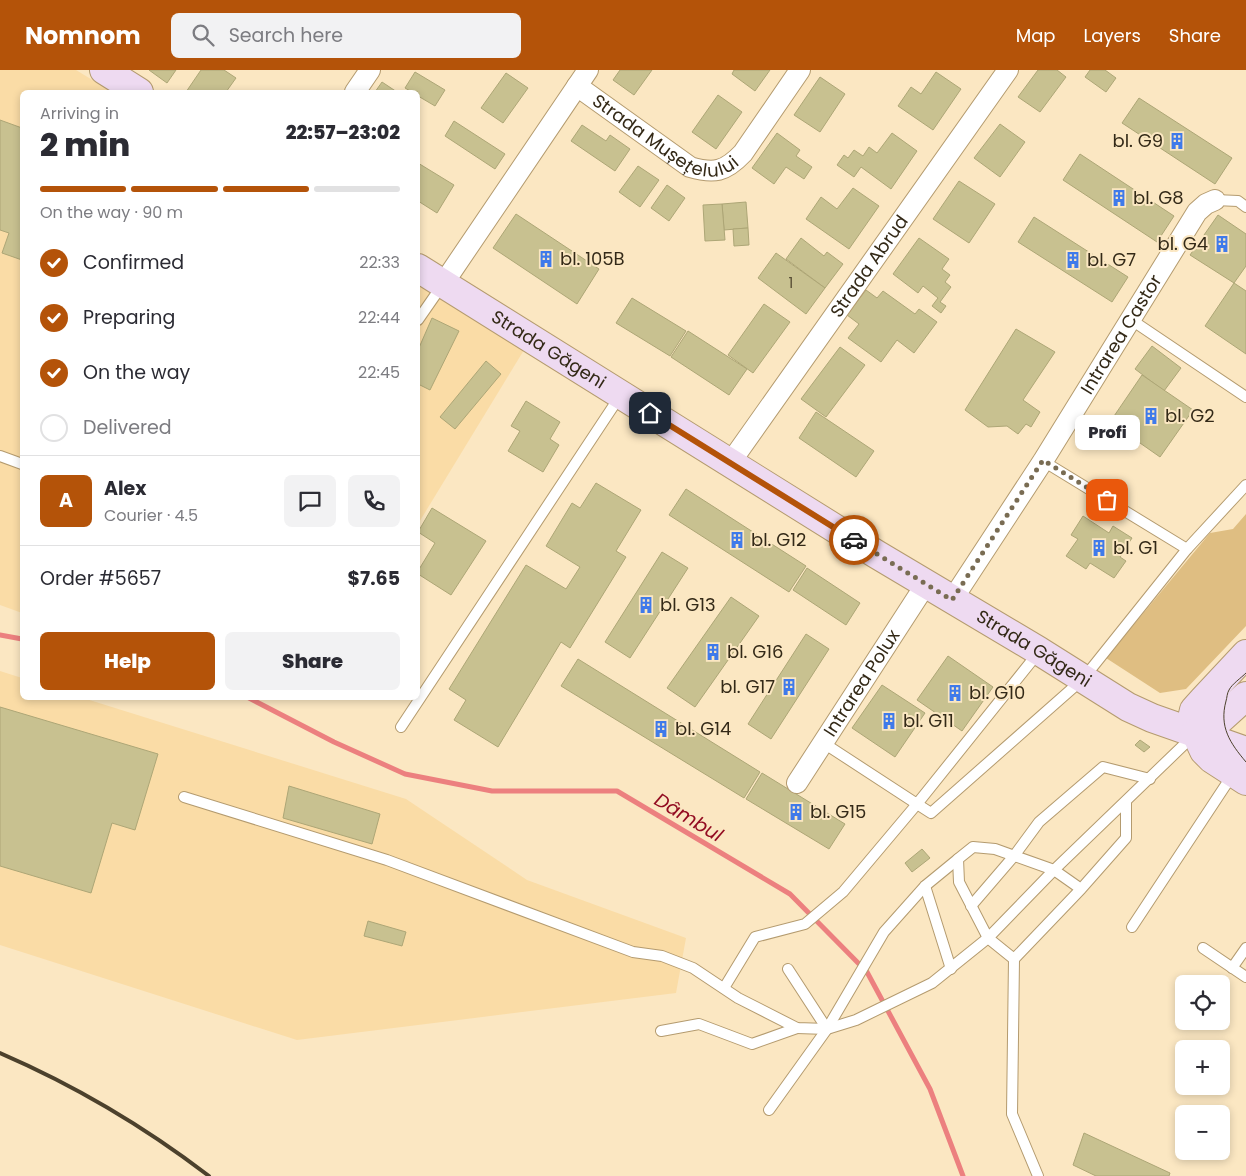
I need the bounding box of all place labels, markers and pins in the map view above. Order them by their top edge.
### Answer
place label: bl. G9 [1112,128,1163,153]
building icon: bl. G9 [1167,131,1187,151]
place label: bl. G8 [1133,185,1184,210]
building icon: bl. G8 [1109,188,1129,208]
place label: bl. G4 [1157,231,1208,256]
building icon: bl. G4 [1212,234,1232,254]
place label: bl. 105B [560,246,625,271]
place label: bl. G7 [1087,247,1136,272]
building icon: bl. 105B [536,249,556,269]
building icon: bl. G7 [1063,250,1083,270]
pin [629,392,671,434]
place label: bl. G2 [1165,403,1215,428]
building icon: bl. G2 [1141,406,1161,426]
callout: Profi [1074,415,1140,450]
pin [1086,479,1128,521]
place label: bl. G12 [751,527,806,552]
building icon: bl. G12 [727,530,747,550]
place label: bl. G1 [1113,535,1158,560]
building icon: bl. G1 [1089,538,1109,558]
place label: bl. G13 [660,592,716,617]
building icon: bl. G13 [636,595,656,615]
place label: bl. G16 [727,639,783,664]
building icon: bl. G16 [703,642,723,662]
place label: bl. G17 [720,674,775,699]
building icon: bl. G17 [779,677,799,697]
place label: bl. G10 [969,680,1025,705]
building icon: bl. G10 [945,683,965,703]
place label: bl. G11 [903,708,954,733]
building icon: bl. G11 [879,711,899,731]
place label: bl. G14 [675,716,731,741]
building icon: bl. G14 [651,719,671,739]
place label: bl. G15 [810,799,866,824]
building icon: bl. G15 [786,802,806,822]

